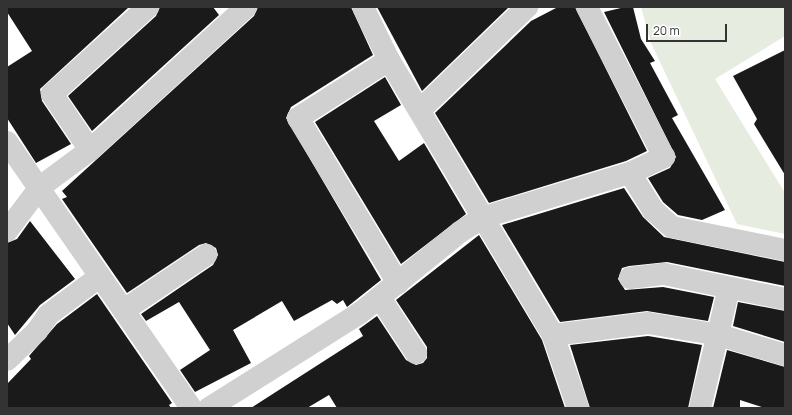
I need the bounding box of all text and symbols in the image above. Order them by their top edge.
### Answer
scale bar [648,16,729,42]
text: 20 m [653,22,680,39]

